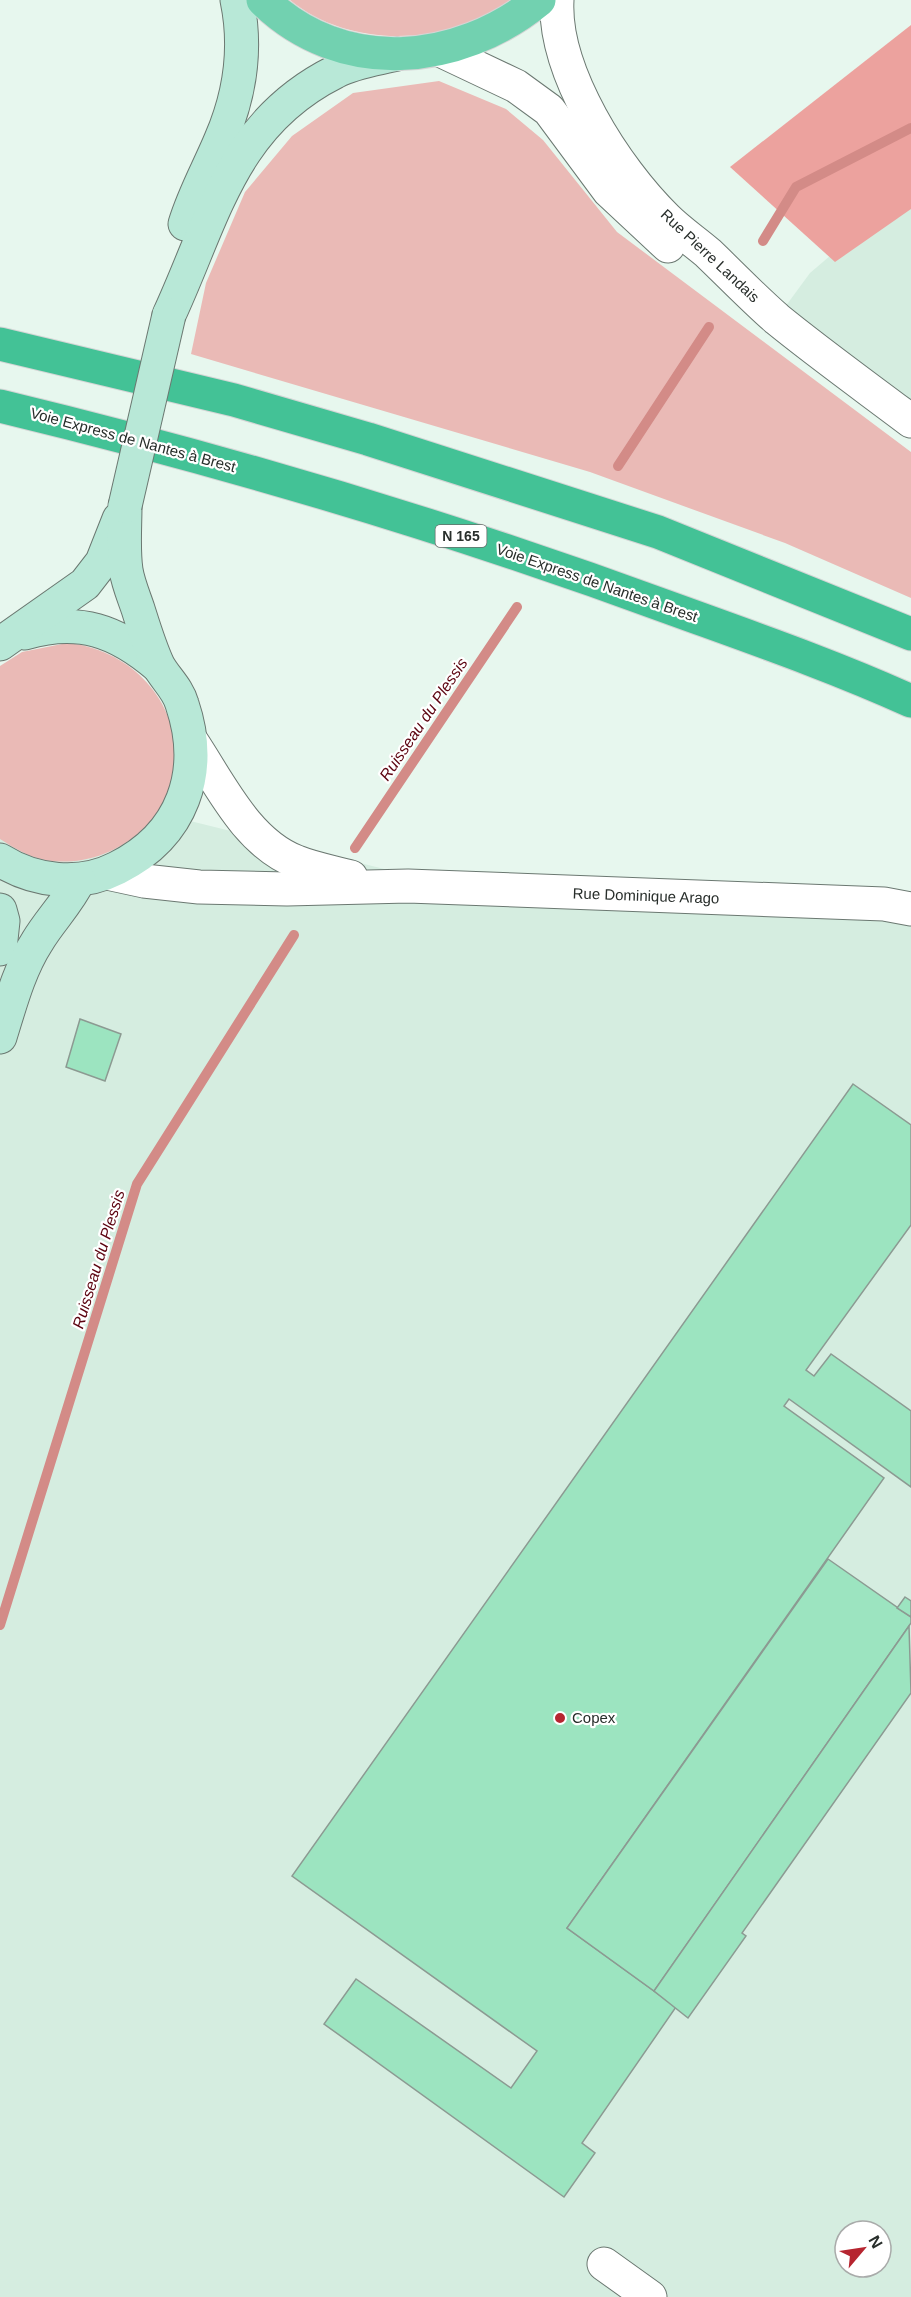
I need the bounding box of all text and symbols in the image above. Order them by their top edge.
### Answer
street label: Rue Pierre Landais [658,206,763,306]
street label: Voie Express de Nantes à Brest [29,404,238,475]
road number: N 165 [436,525,486,547]
street label: Voie Express de Nantes à Brest [494,540,701,625]
water label: Ruisseau du Plessis [376,655,471,784]
street label: Rue Dominique Arago [572,884,720,907]
water label: Ruisseau du Plessis [69,1188,128,1331]
place label: Copex [572,1709,616,1726]
marker: Copex [553,1711,567,1725]
north arrow [833,2219,893,2279]
text: N [865,2233,886,2251]

